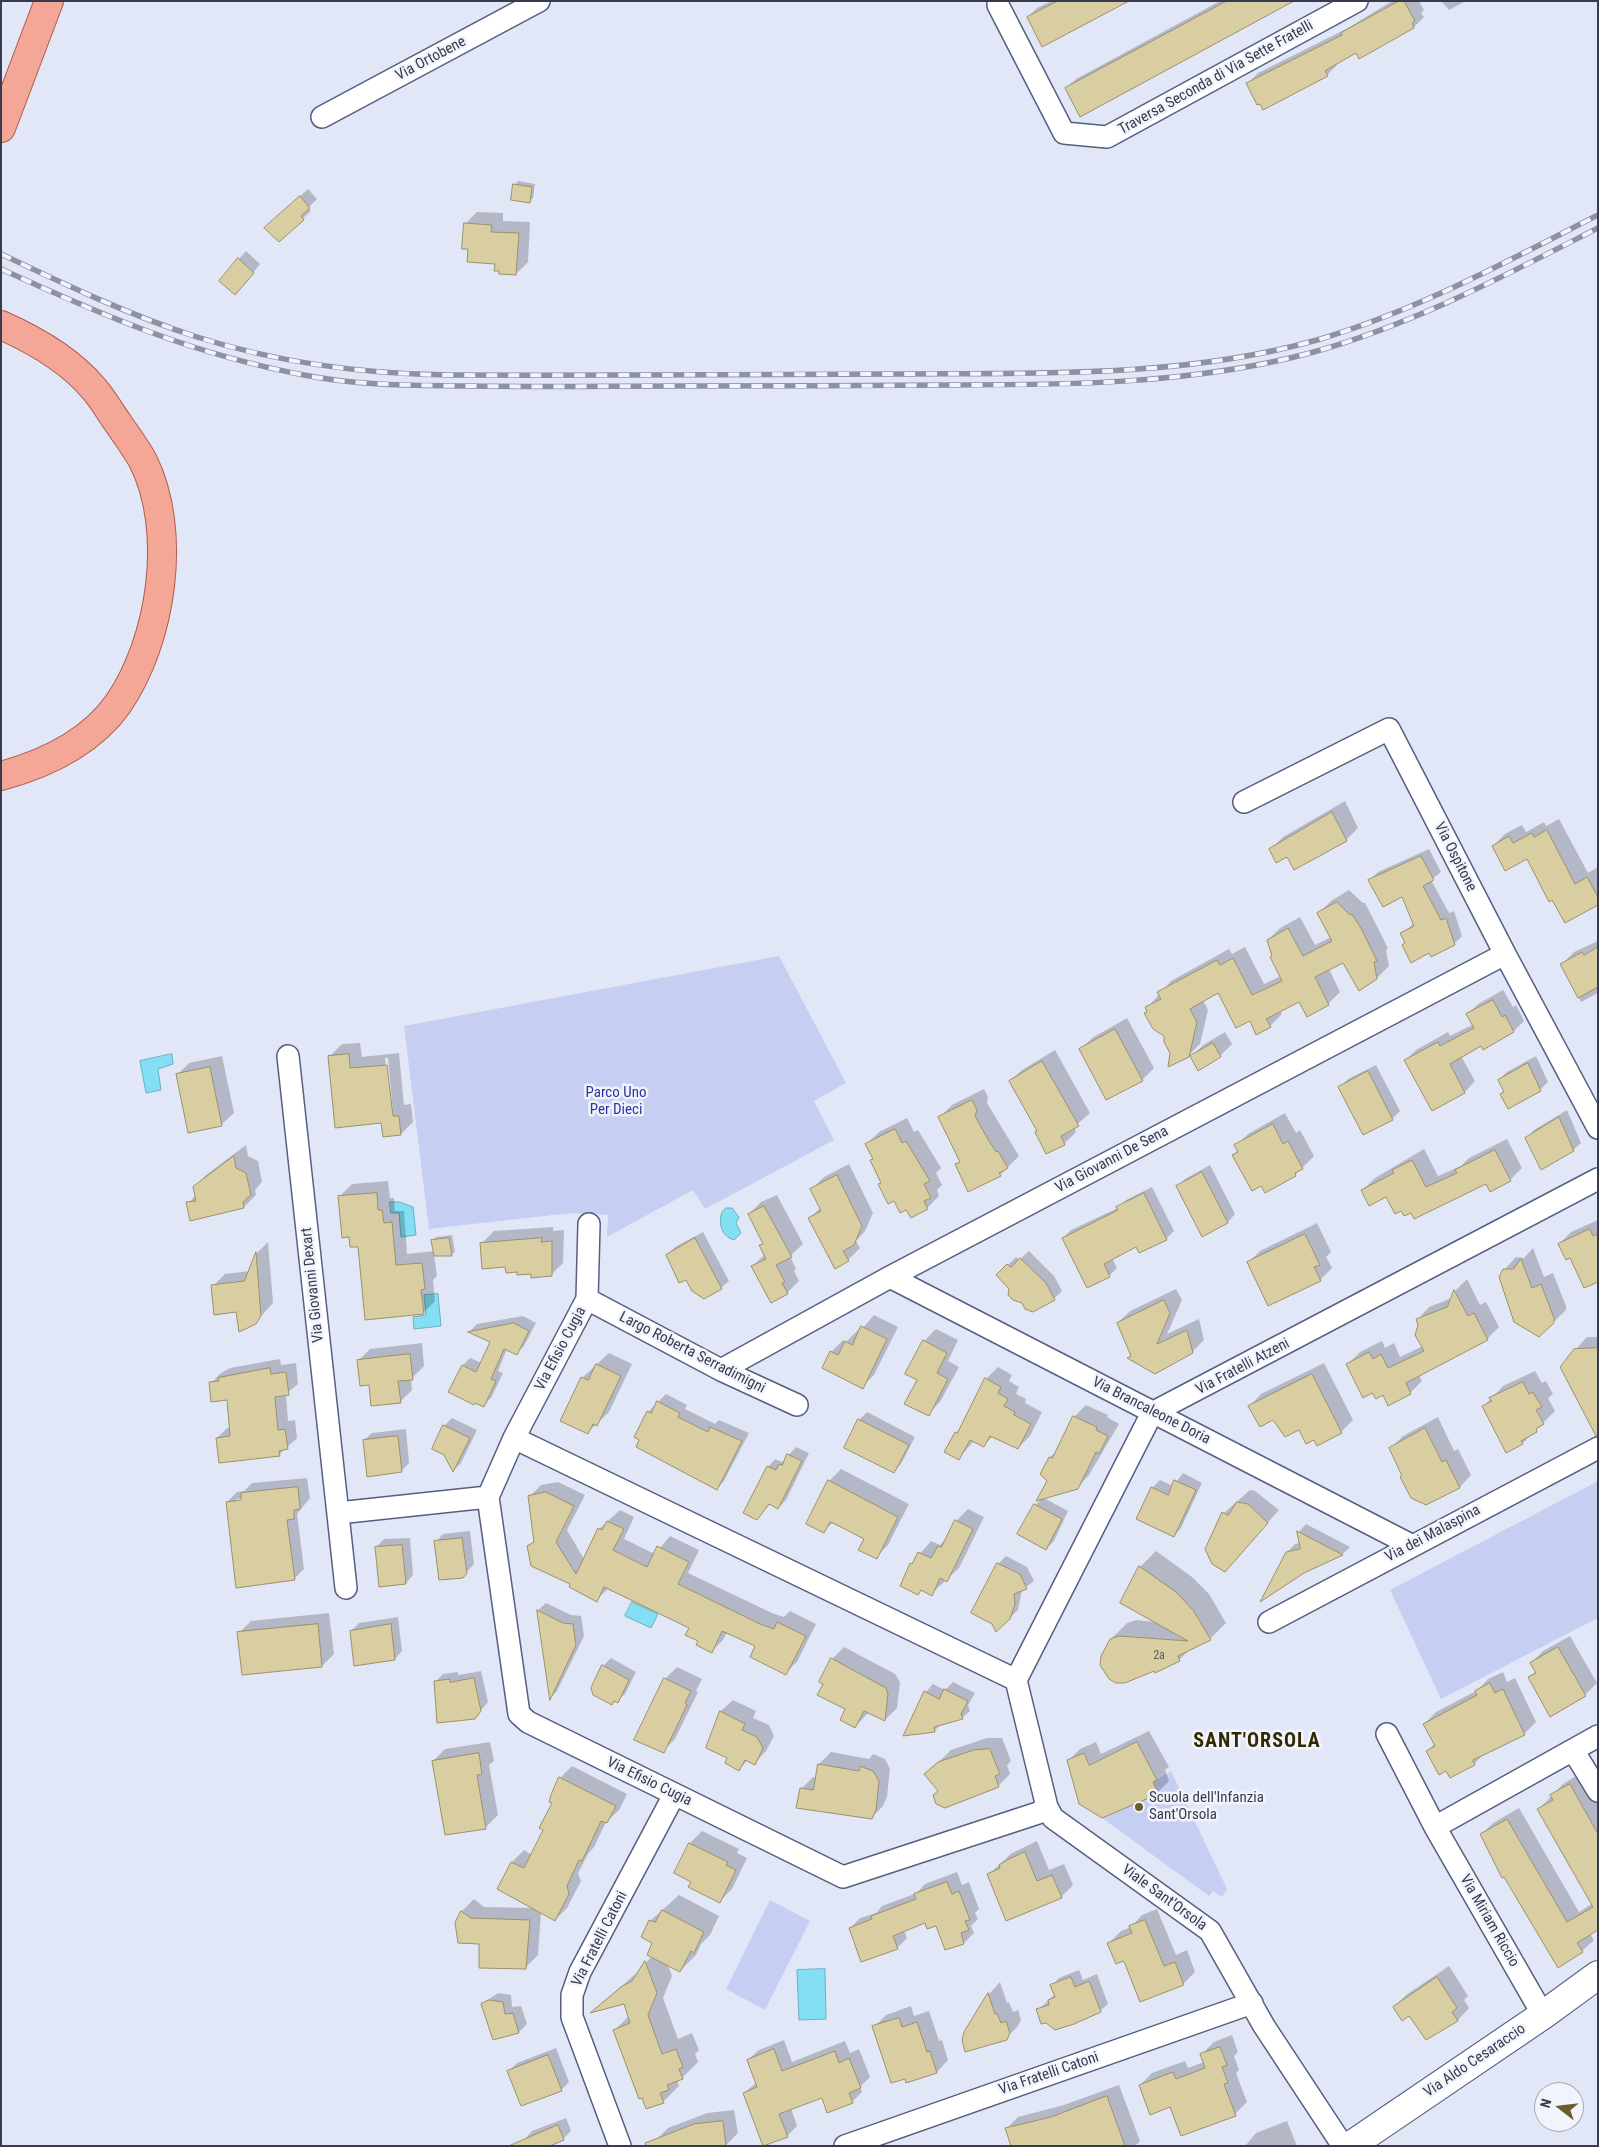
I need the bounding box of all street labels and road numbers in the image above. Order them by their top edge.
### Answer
street label: Traversa Seconda di Via Sette Fratelli [1115,17,1317,139]
street label: Via Ortobene [393,33,469,85]
street label: Via Ospitone [1430,819,1480,895]
street label: Via Giovanni De Sena [1052,1123,1172,1197]
street label: Via Giovanni Dexart [298,1226,328,1344]
street label: Via Efisio Cugia [531,1304,591,1394]
street label: Largo Roberta Serradimigni [616,1308,768,1398]
street label: Via Fratelli Atzeni [1193,1335,1293,1399]
street label: Via Brancaleone Doria [1089,1373,1213,1449]
street label: Via dei Malaspina [1382,1501,1484,1567]
street label: Via Efisio Cugia [604,1754,694,1810]
street label: Viale Sant'Orsola [1118,1861,1210,1935]
street label: Via Miriam Riccio [1455,1872,1523,1970]
street label: Via Fratelli Catoni [568,1888,632,1990]
street label: Via Aldo Cesaraccio [1421,2020,1529,2102]
street label: Via Fratelli Catoni [997,2048,1101,2100]

